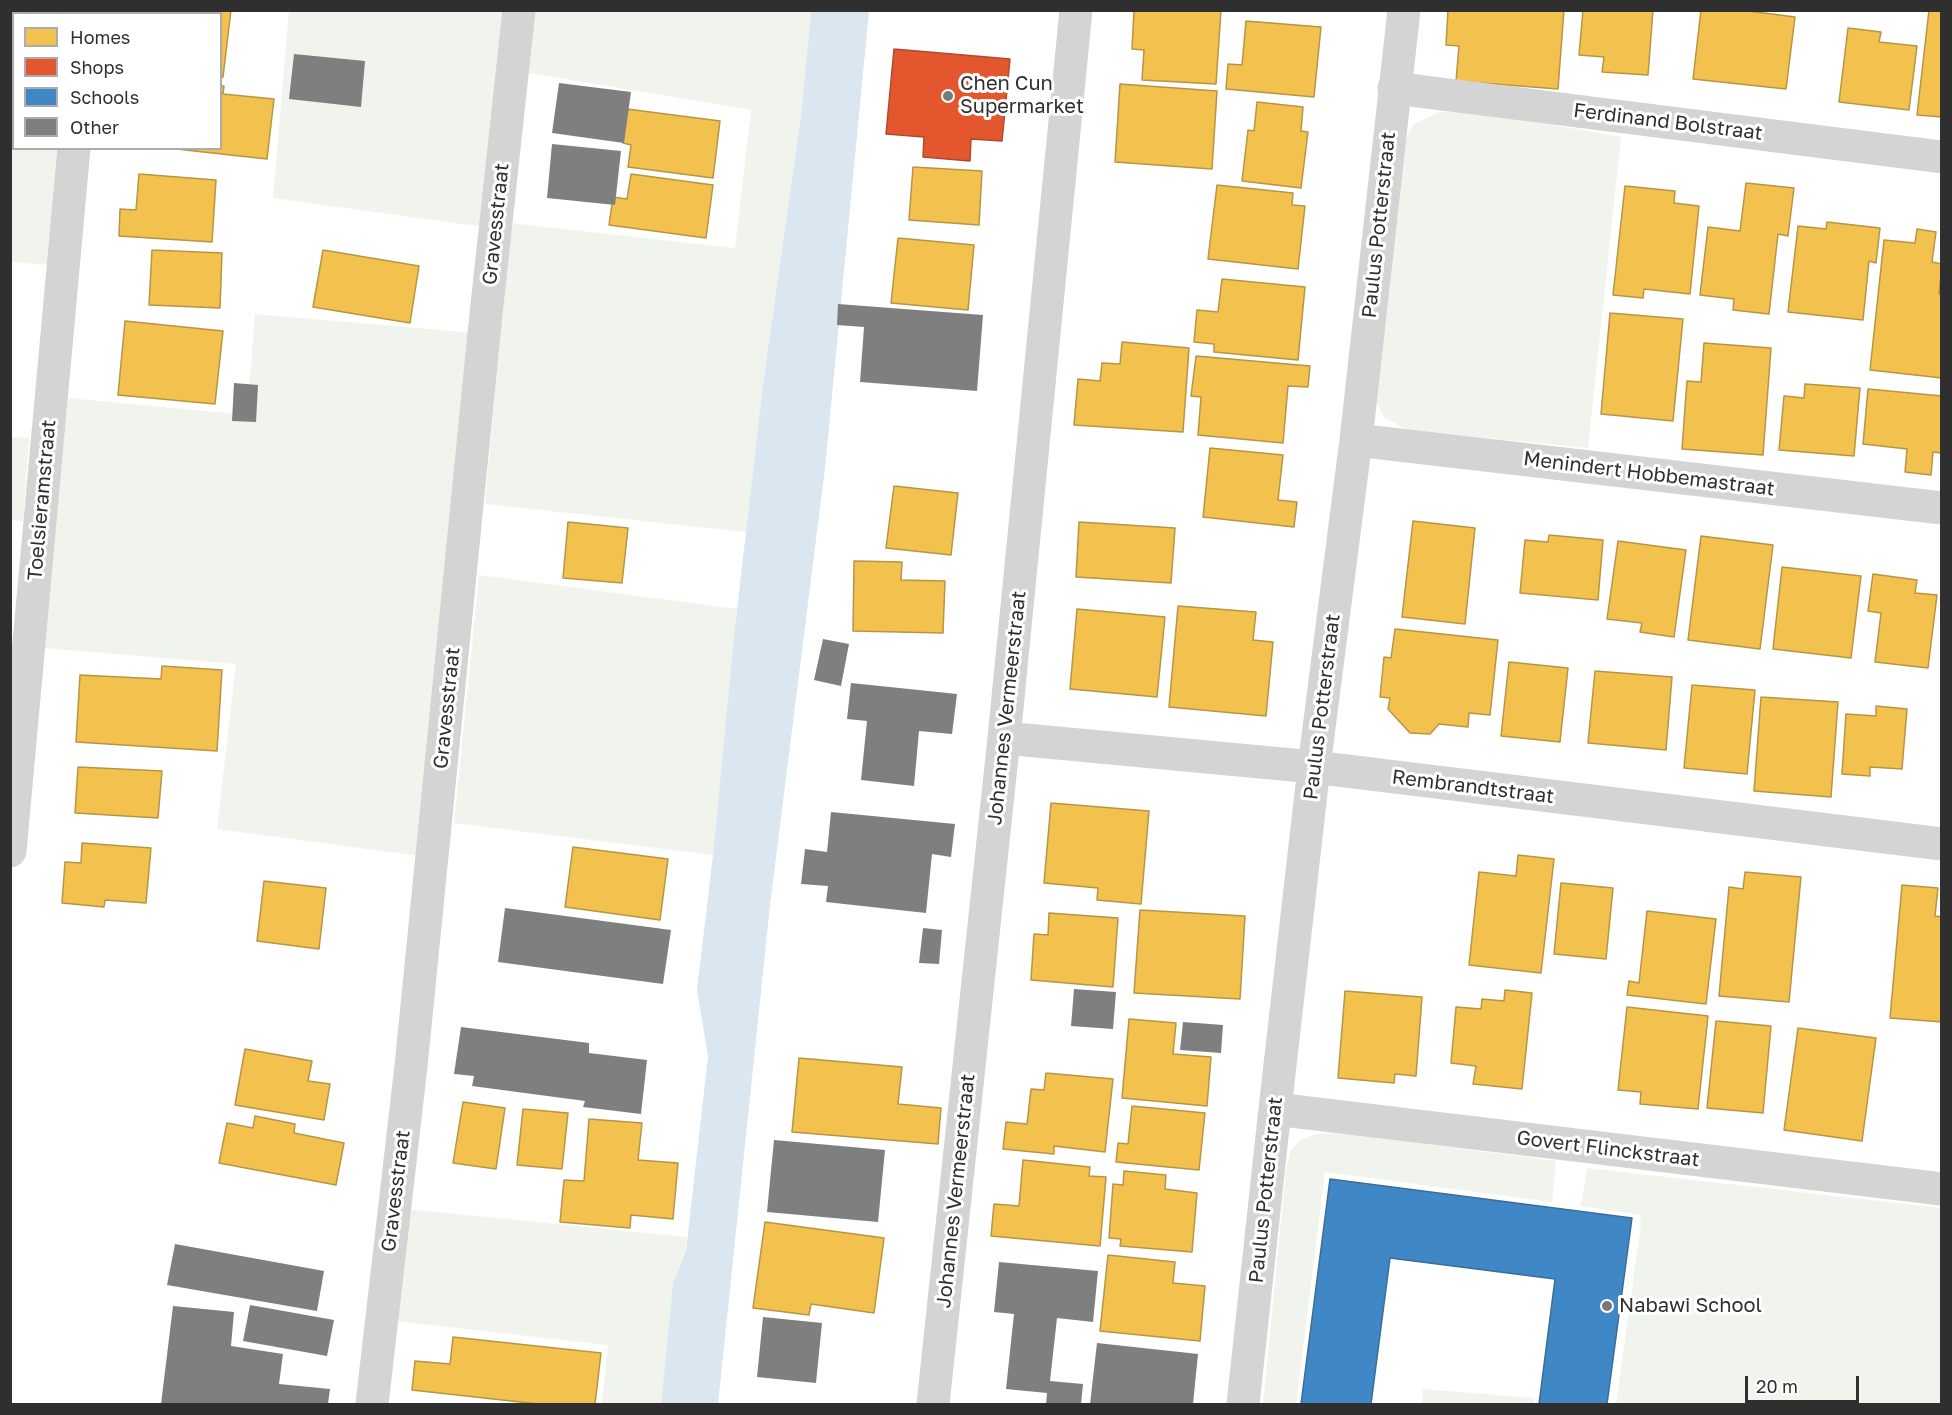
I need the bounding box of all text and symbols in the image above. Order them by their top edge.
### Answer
legend [12,12,222,150]
text: Homes [70,26,130,48]
text: Shops [70,56,124,78]
place label: Chen Cun Supermarket [960,72,1084,119]
text: Schools [70,86,139,108]
marker: Chen Cun Supermarket [941,89,955,103]
street label: Ferdinand Bolstraat [1572,99,1764,145]
text: Other [70,116,119,138]
street label: Paulus Potterstraat [1357,131,1401,319]
street label: Gravesstraat [478,162,514,286]
street label: Toelsieramstraat [23,419,61,581]
street label: Menindert Hobbemastraat [1522,447,1776,501]
street label: Johannes Vermeerstraat [983,590,1031,826]
street label: Paulus Potterstraat [1299,613,1345,801]
street label: Gravesstraat [429,646,465,770]
street label: Rembrandtstraat [1391,765,1555,809]
street label: Johannes Vermeerstraat [932,1073,980,1309]
street label: Paulus Potterstraat [1244,1096,1288,1284]
street label: Govert Flinckstraat [1515,1126,1701,1172]
street label: Gravesstraat [377,1129,415,1253]
place label: Nabawi School [1619,1294,1762,1318]
marker: Nabawi School [1600,1299,1614,1313]
scale bar [1748,1364,1862,1402]
text: 20 m [1756,1375,1798,1397]

